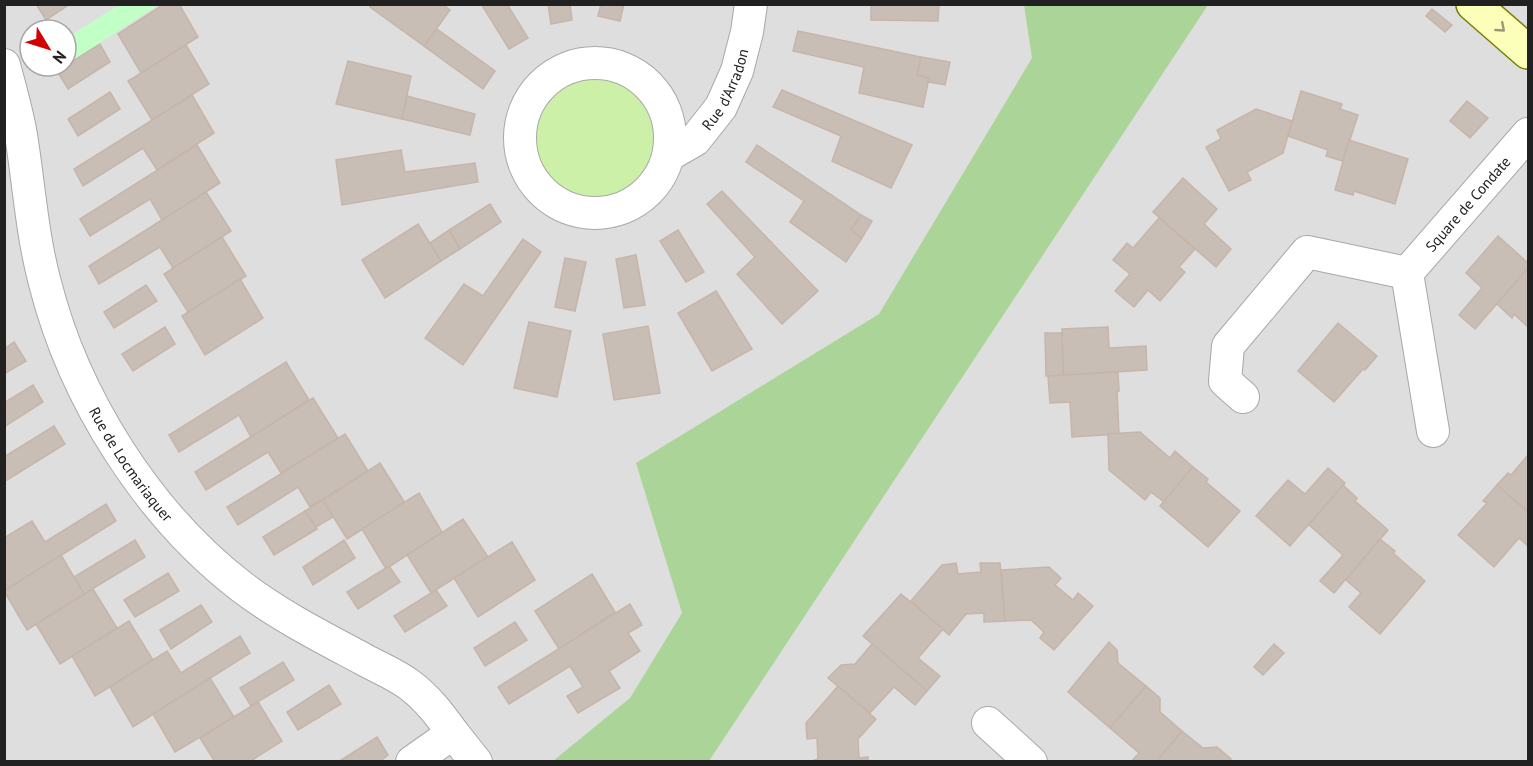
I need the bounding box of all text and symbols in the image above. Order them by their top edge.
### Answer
north arrow [18,18,78,78]
one-way arrow [1494,21,1505,32]
street label: Rue d'Arradon [697,46,752,134]
text: N [49,47,71,68]
street label: Square de Condate [1421,152,1514,255]
street label: Rue de Locmariaquer [85,403,177,525]

